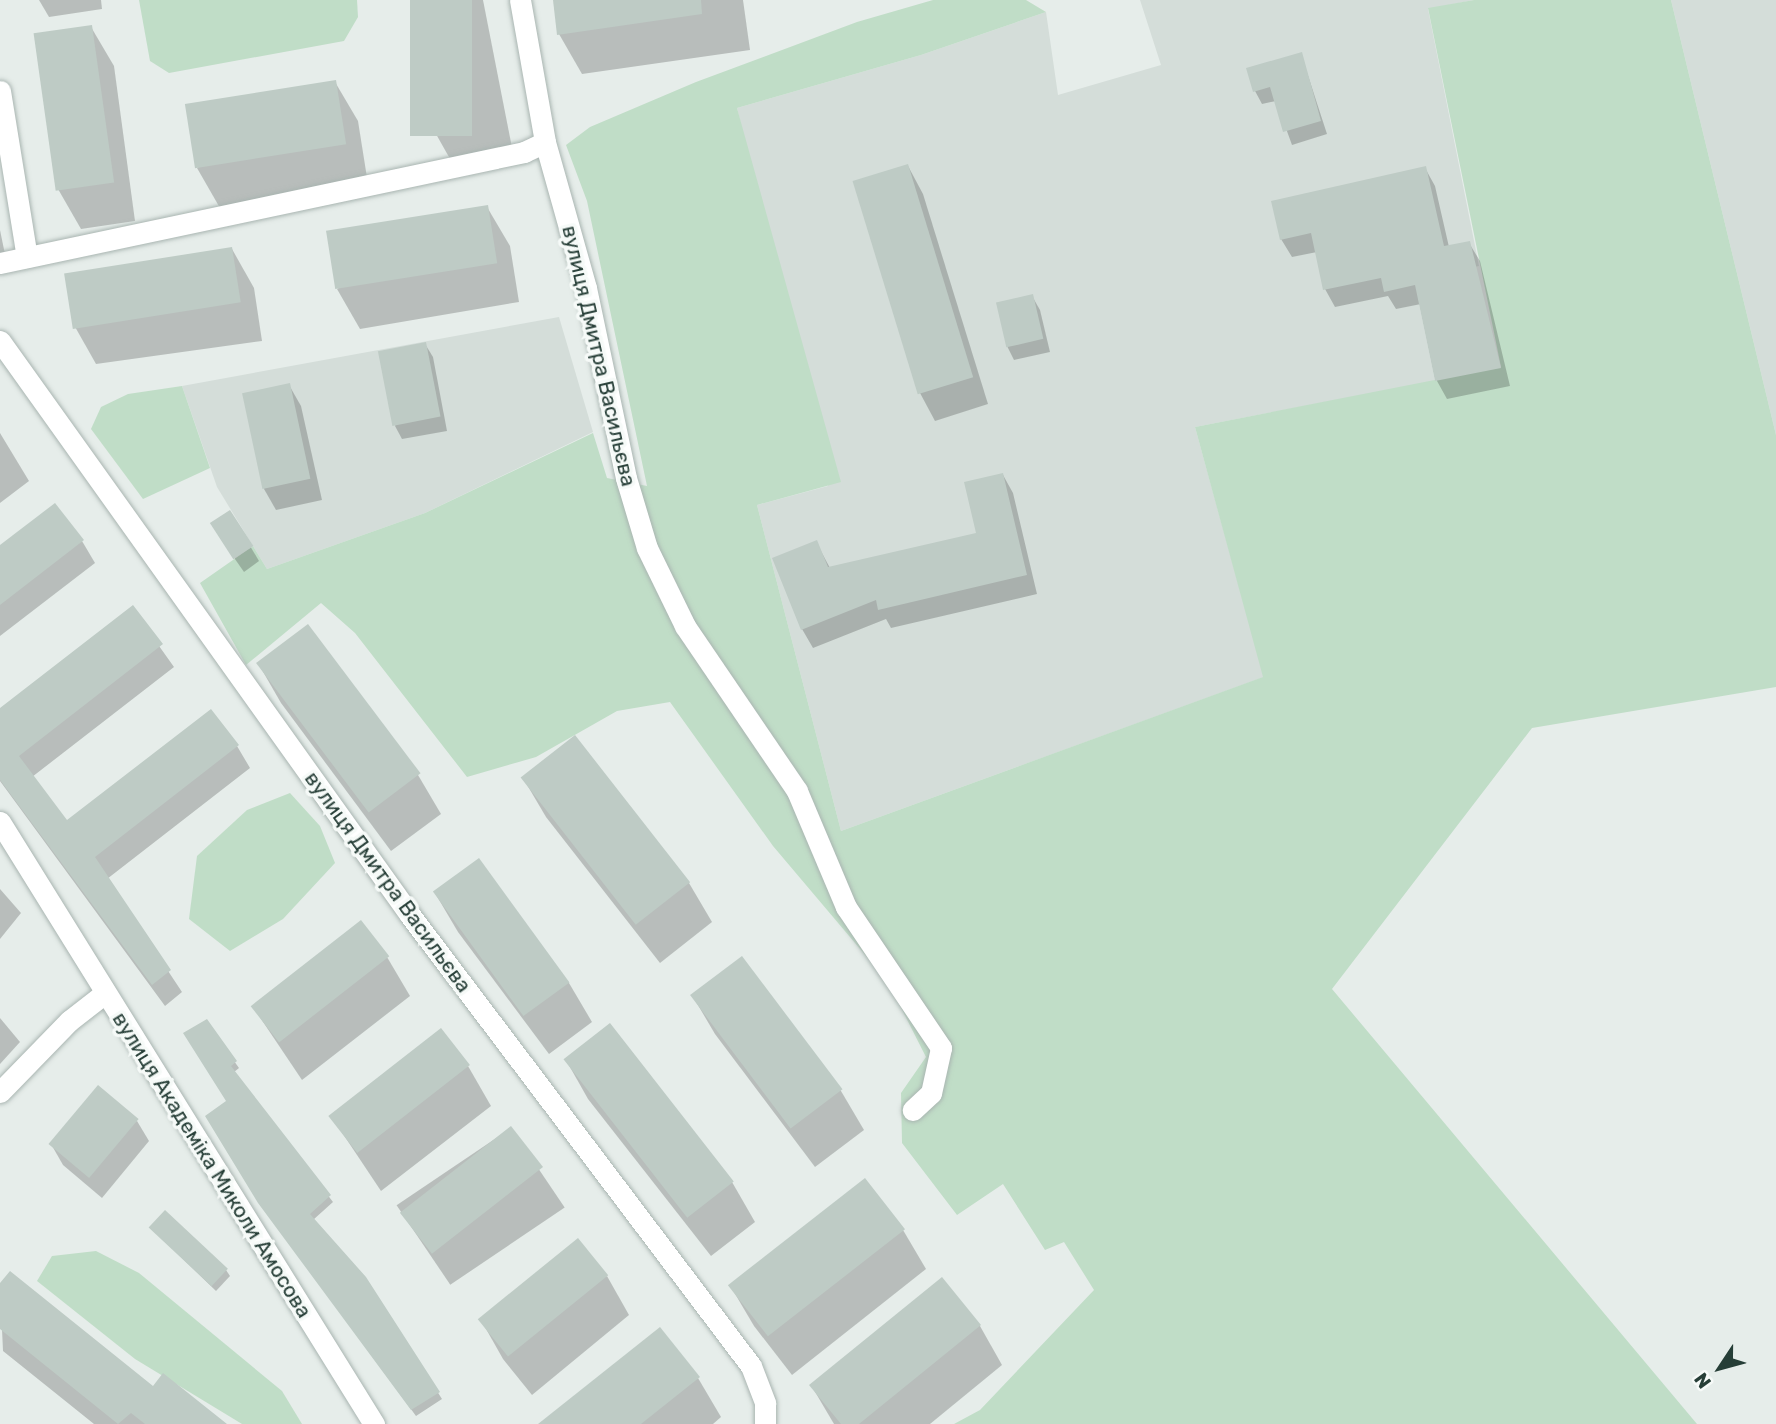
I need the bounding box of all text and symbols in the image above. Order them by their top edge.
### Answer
street label: вулиця Дмитра Васильєва [557,223,641,489]
street label: вулиця Дмитра Васильєва [299,767,477,997]
street label: вулиця Академіка Миколи Амосова [107,1008,317,1322]
north arrow [1685,1333,1755,1403]
text: N [1689,1368,1716,1393]

